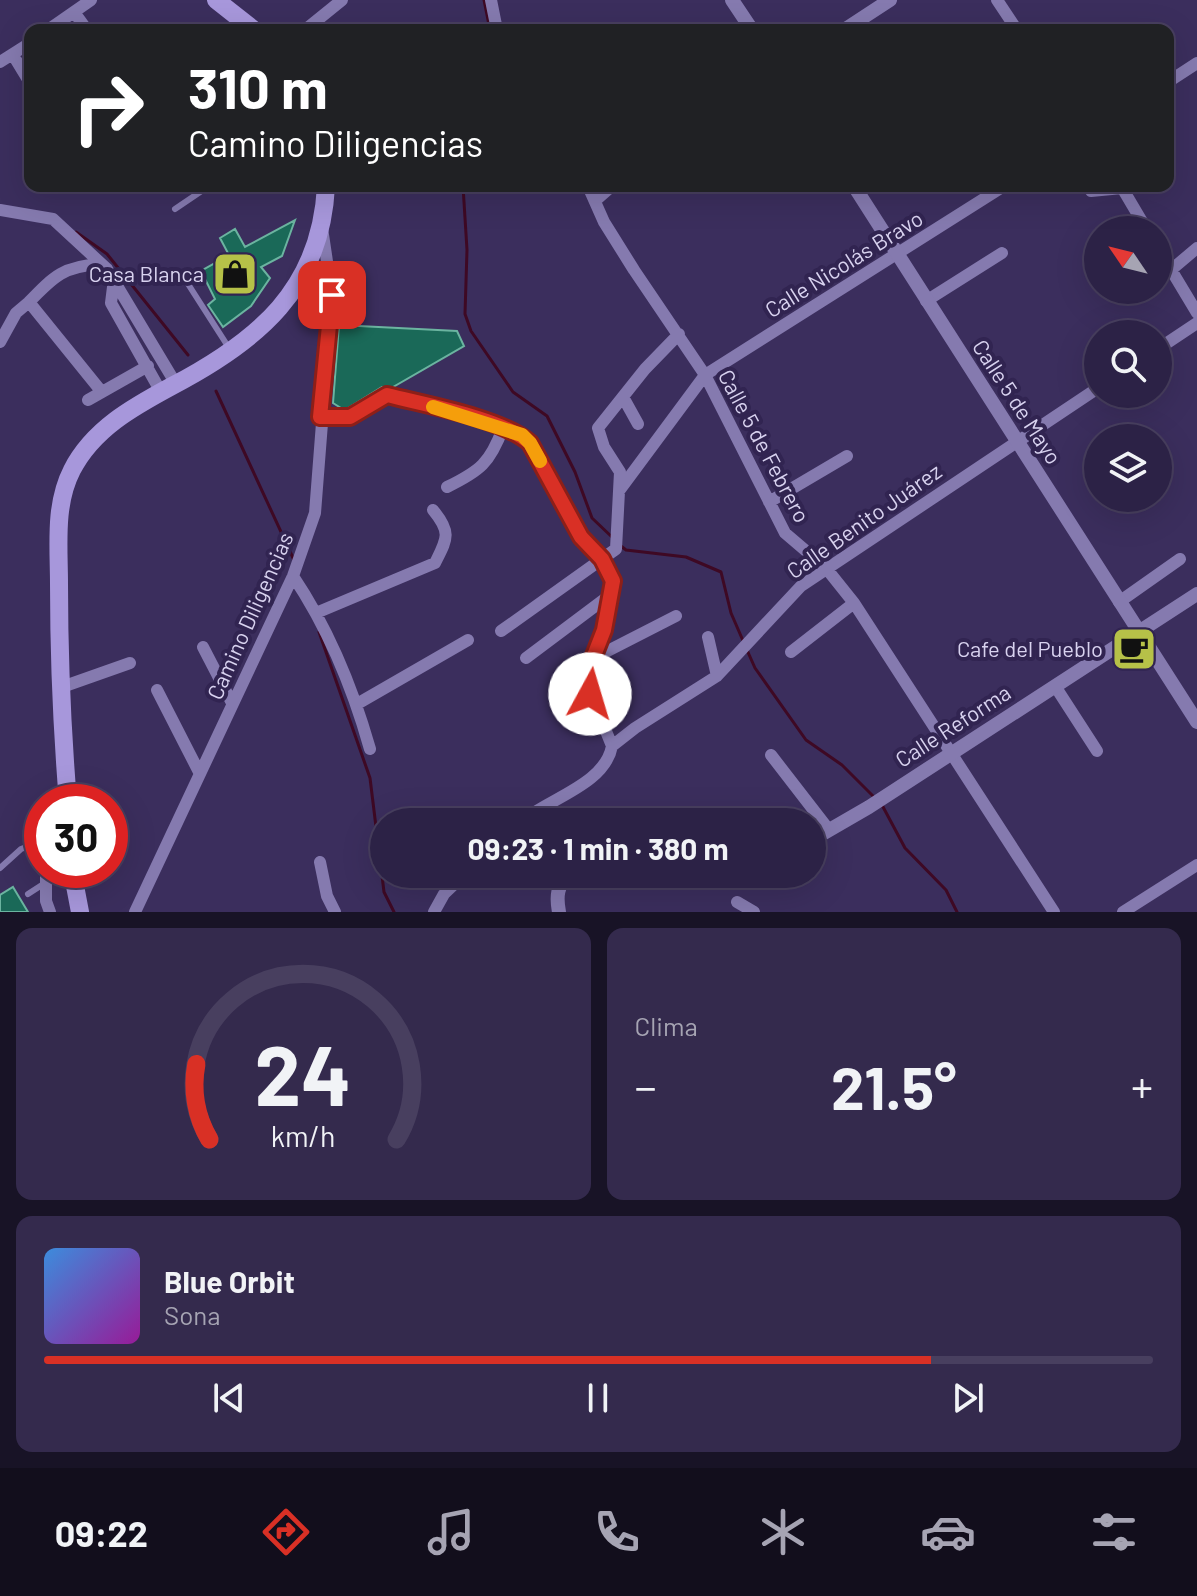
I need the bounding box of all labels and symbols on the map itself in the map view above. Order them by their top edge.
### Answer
street label: Calle Nicolás Bravo [760,204,927,322]
north arrow [1084,216,1172,304]
shop icon: Casa Blanca [211,250,259,298]
place label: Casa Blanca [89,260,204,286]
pin [298,261,366,329]
street label: Calle 5 de Mayo [968,334,1068,469]
street label: Calle 5 de Febrero [714,365,816,526]
street label: Calle Benito Juárez [781,457,946,583]
street label: Camino Diligencias [201,528,298,703]
cafe icon: Cafe del Pueblo [1110,625,1158,673]
place label: Cafe del Pueblo [957,635,1103,661]
position arrow [548,652,632,736]
street label: Calle Reforma [890,678,1015,772]
speed limit sign: 30 [24,784,128,888]

